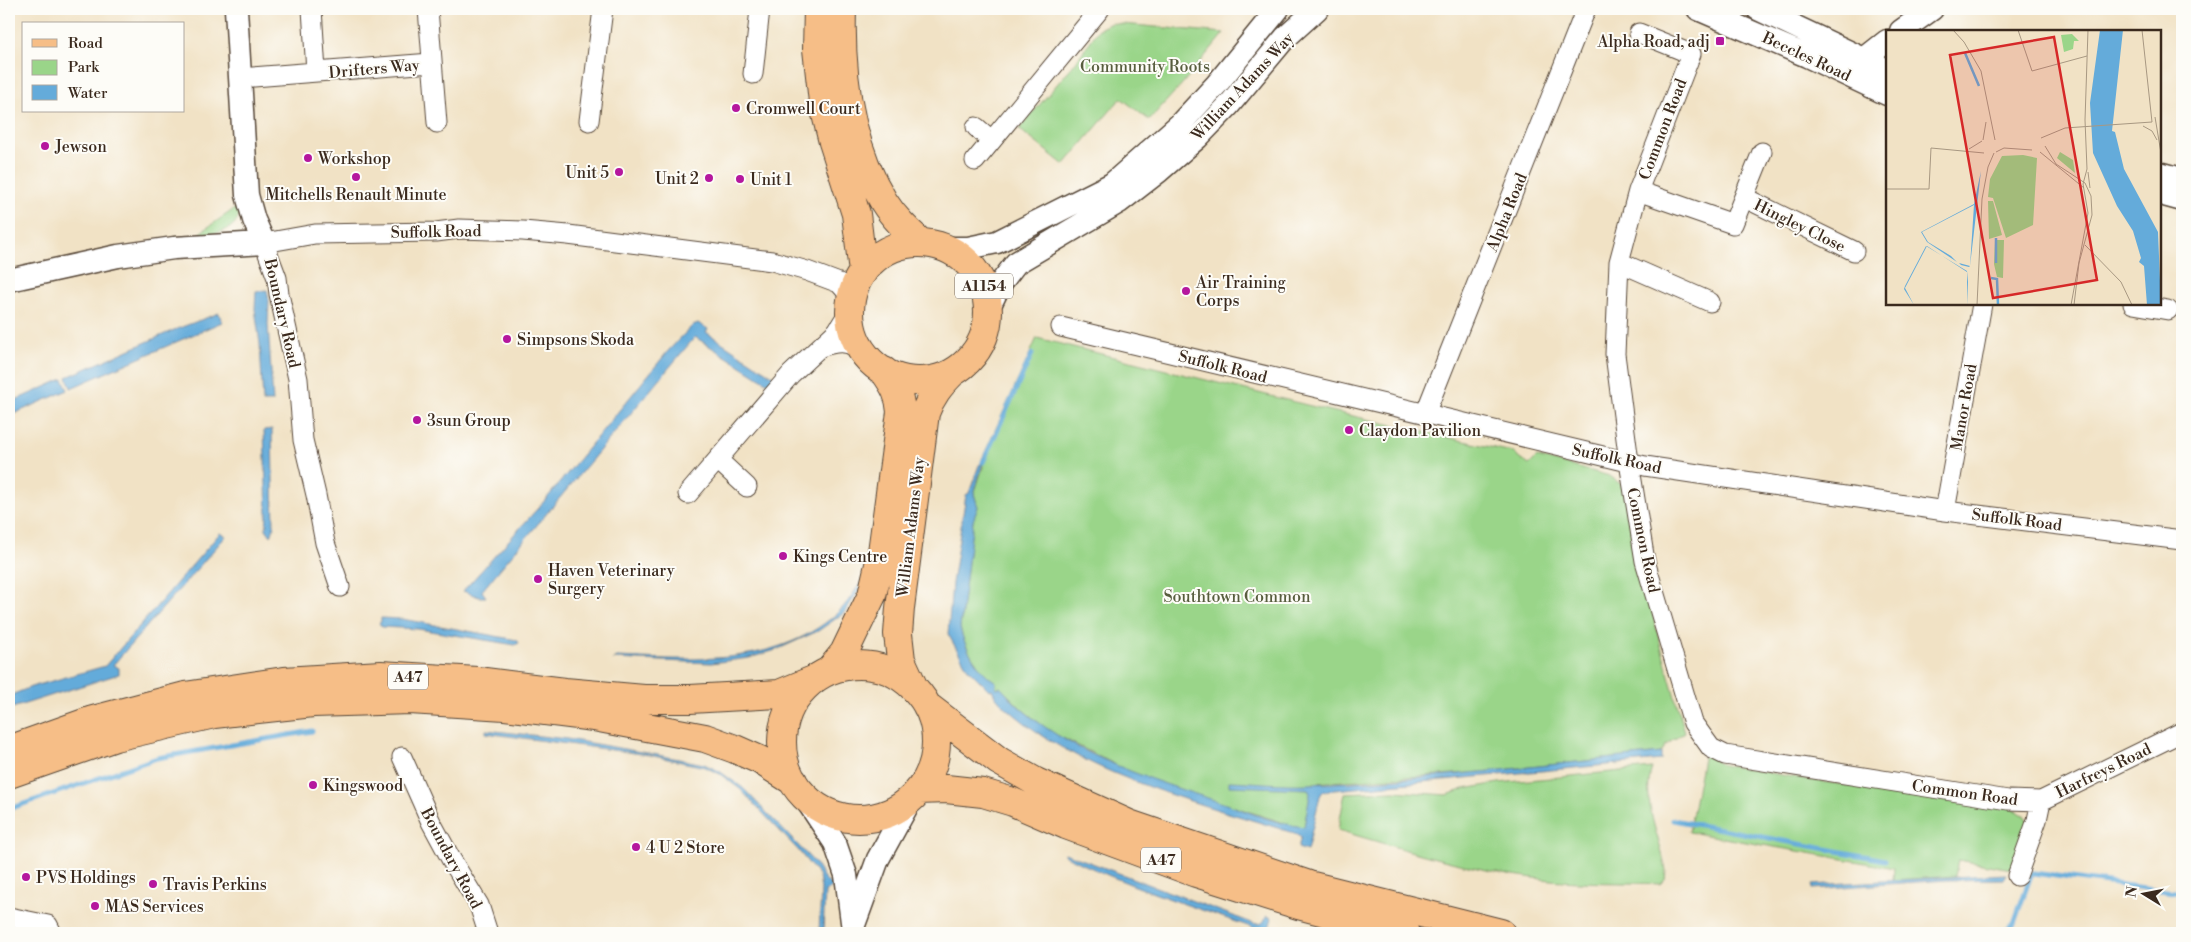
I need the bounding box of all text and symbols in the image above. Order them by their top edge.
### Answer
legend [22,22,185,112]
street label: Beccles Road [1758,27,1854,86]
street label: William Adams Way [1187,28,1298,146]
inset map [1886,30,2161,305]
place label: Alpha Road, adj [1597,32,1710,52]
text: Road [68,34,103,53]
marker: Alpha Road, adj [1714,35,1726,47]
street label: Drifters Way [328,55,421,83]
park label: Community Roots [1080,57,1210,77]
text: Park [68,58,100,77]
street label: Common Road [1634,76,1691,183]
text: Water [67,84,108,103]
place label: Cromwell Court [746,99,861,119]
marker: Cromwell Court [730,102,742,114]
place label: Jewson [54,137,107,157]
marker: Jewson [39,140,51,152]
place label: Workshop [317,149,391,169]
marker: Workshop [302,152,314,164]
place label: Unit 5 [565,163,609,183]
marker: Unit 5 [613,166,625,178]
place label: Unit 2 [655,169,699,189]
place label: Unit 1 [750,170,792,190]
street label: Alpha Road [1482,170,1532,256]
marker: Mitchells Renault Minute [350,171,362,183]
marker: Unit 2 [703,172,715,184]
marker: Unit 1 [734,173,746,185]
place label: Mitchells Renault Minute [265,185,447,205]
street label: Hingley Close [1750,195,1849,257]
street label: Suffolk Road [390,221,482,243]
street label: Boundary Road [259,256,304,370]
place label: Air Training Corps [1195,273,1287,311]
road number: A1154 [955,274,1013,298]
marker: Air Training Corps [1180,285,1192,297]
place label: Simpsons Skoda [517,330,635,350]
marker: Simpsons Skoda [501,333,513,345]
street label: Suffolk Road [1176,346,1269,388]
street label: Manor Road [1946,362,1981,452]
place label: 3sun Group [427,411,511,431]
marker: 3sun Group [411,414,423,426]
place label: Claydon Pavilion [1359,421,1481,441]
marker: Claydon Pavilion [1343,424,1355,436]
street label: Suffolk Road [1570,440,1663,478]
street label: William Adams Way [892,456,930,599]
street label: Common Road [1622,486,1664,595]
street label: Suffolk Road [1971,505,2063,535]
place label: Kings Centre [793,547,887,567]
marker: Kings Centre [777,550,789,562]
place label: Haven Veterinary Surgery [548,561,675,599]
marker: Haven Veterinary Surgery [532,573,544,585]
park label: Southtown Common [1163,587,1311,607]
road number: A47 [388,664,428,690]
street label: Harfreys Road [2052,739,2155,803]
place label: Kingswood [323,776,403,796]
street label: Common Road [1911,776,2019,810]
marker: Kingswood [307,779,319,791]
street label: Boundary Road [416,804,486,912]
place label: 4 U 2 Store [646,838,725,858]
marker: 4 U 2 Store [630,841,642,853]
road number: A47 [1141,848,1181,872]
place label: PVS Holdings [36,868,136,888]
north arrow [2118,870,2168,920]
marker: PVS Holdings [20,871,32,883]
place label: Travis Perkins [163,875,267,895]
marker: Travis Perkins [147,878,159,890]
text: N [2122,885,2142,899]
place label: MAS Services [105,897,204,917]
marker: MAS Services [89,900,101,912]

